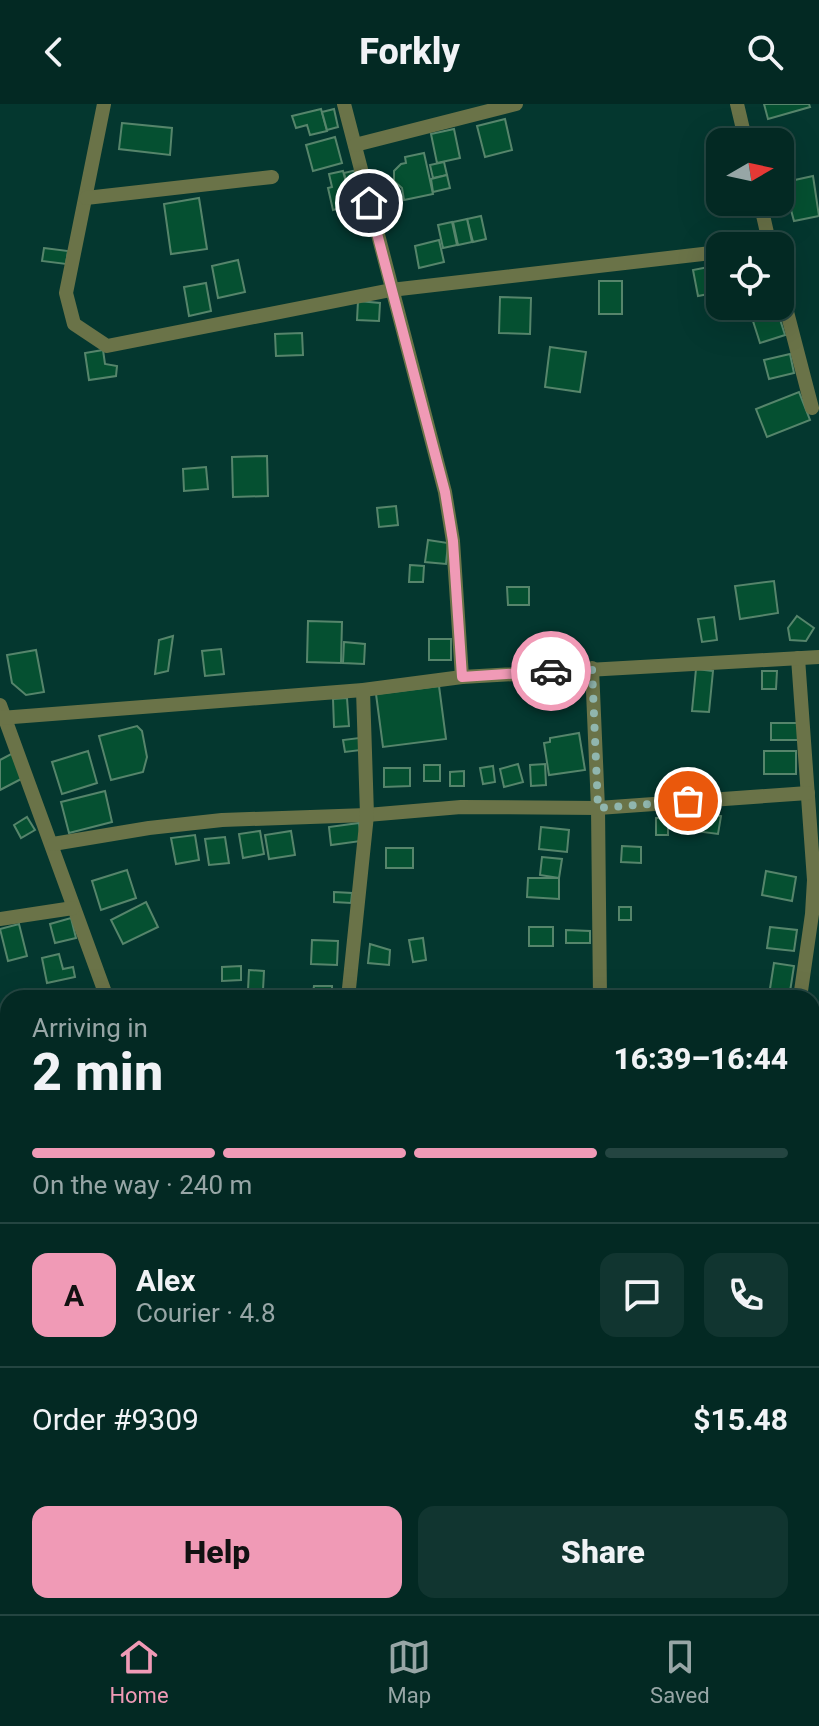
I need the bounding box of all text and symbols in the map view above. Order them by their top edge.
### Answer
icon: back [32,30,76,74]
icon: search [743,30,787,74]
text: Forkly [359,31,460,73]
north arrow [706,128,794,216]
map controls [706,128,794,320]
pin [335,169,403,237]
icon: home [347,181,391,225]
button: locate [706,232,794,320]
courier [511,631,591,711]
icon: car [529,649,573,693]
pin [654,767,722,835]
icon: bag [666,779,710,823]
text: Arriving in [32,1013,148,1043]
text: 16:39–16:44 [613,1041,788,1076]
text: 2 min [32,1042,163,1103]
text: On the way · 240 m [32,1170,252,1200]
button: chat [600,1253,684,1337]
button: phone [704,1253,788,1337]
text: Alex [136,1263,196,1298]
text: A [64,1278,84,1313]
text: Courier · 4.8 [136,1298,276,1328]
text: Order #9309 [32,1402,199,1437]
text: $15.48 [693,1402,788,1437]
button: Help [32,1506,402,1598]
button: Share [418,1506,788,1598]
tab: Home [109,1635,169,1708]
tab: Map [387,1635,431,1708]
tab: Saved [650,1635,710,1708]

